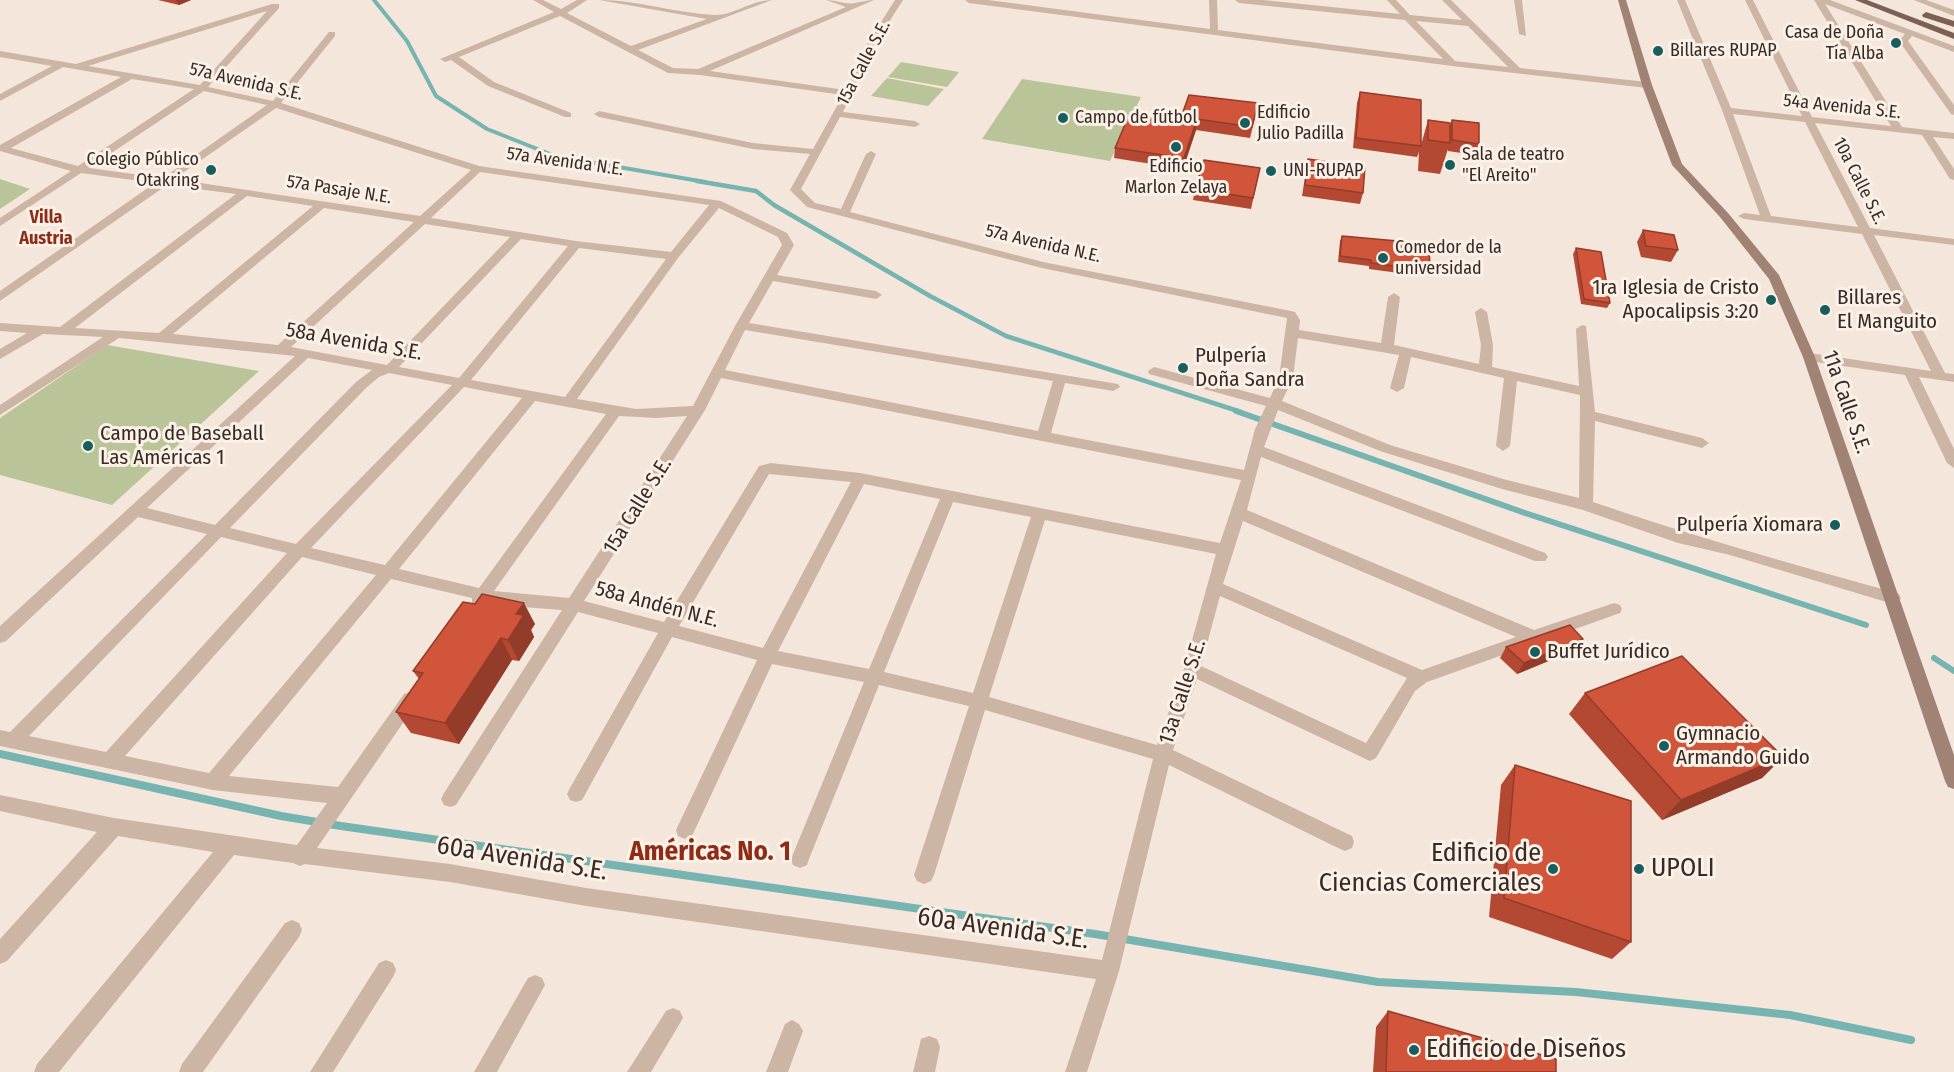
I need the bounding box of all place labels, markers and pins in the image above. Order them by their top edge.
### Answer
place label: Casa de Doña Tía Alba [1785,22,1884,64]
marker: Casa de Doña Tía Alba [1889,36,1903,50]
place label: Billares RUPAP [1670,40,1777,62]
marker: Billares RUPAP [1651,44,1665,58]
place label: Edificio Julio Padilla [1257,102,1344,144]
place label: Campo de fútbol [1075,107,1197,129]
marker: Campo de fútbol [1056,111,1070,125]
marker: Edificio Julio Padilla [1238,116,1252,130]
marker: Edificio Marlon Zelaya [1169,140,1183,154]
place label: Sala de teatro "El Areito" [1462,144,1564,186]
place label: Colegio Público Otakring [86,149,199,192]
place label: Edificio Marlon Zelaya [1125,156,1227,198]
marker: Sala de teatro "El Areito" [1443,158,1457,172]
place label: UNI-RUPAP [1283,160,1363,182]
marker: Colegio Público Otakring [204,163,218,177]
marker: UNI-RUPAP [1264,164,1278,178]
place label: Comedor de la universidad [1395,237,1502,280]
marker: Comedor de la universidad [1376,251,1390,265]
place label: 1ra Iglesia de Cristo Apocalipsis 3:20 [1592,275,1759,325]
place label: Billares El Manguito [1837,285,1937,335]
marker: 1ra Iglesia de Cristo Apocalipsis 3:20 [1764,293,1778,307]
marker: Billares El Manguito [1818,303,1832,317]
place label: Pulpería Doña Sandra [1195,343,1305,393]
marker: Pulpería Doña Sandra [1176,361,1190,375]
place label: Campo de Baseball Las Américas 1 [100,421,264,471]
marker: Campo de Baseball Las Américas 1 [81,439,95,453]
place label: Pulpería Xiomara [1677,512,1823,538]
marker: Pulpería Xiomara [1828,518,1842,532]
place label: Buffet Jurídico [1547,639,1670,665]
marker: Buffet Jurídico [1528,645,1542,659]
place label: Gymnacio Armando Guido [1676,721,1810,771]
marker: Gymnacio Armando Guido [1657,739,1671,753]
place label: Edificio de Ciencias Comerciales [1319,838,1541,900]
place label: UPOLI [1651,853,1715,885]
marker: Edificio de Ciencias Comerciales [1546,862,1560,876]
marker: UPOLI [1632,862,1646,876]
place label: Edificio de Diseños [1426,1034,1626,1066]
marker: Edificio de Diseños [1407,1043,1421,1057]

